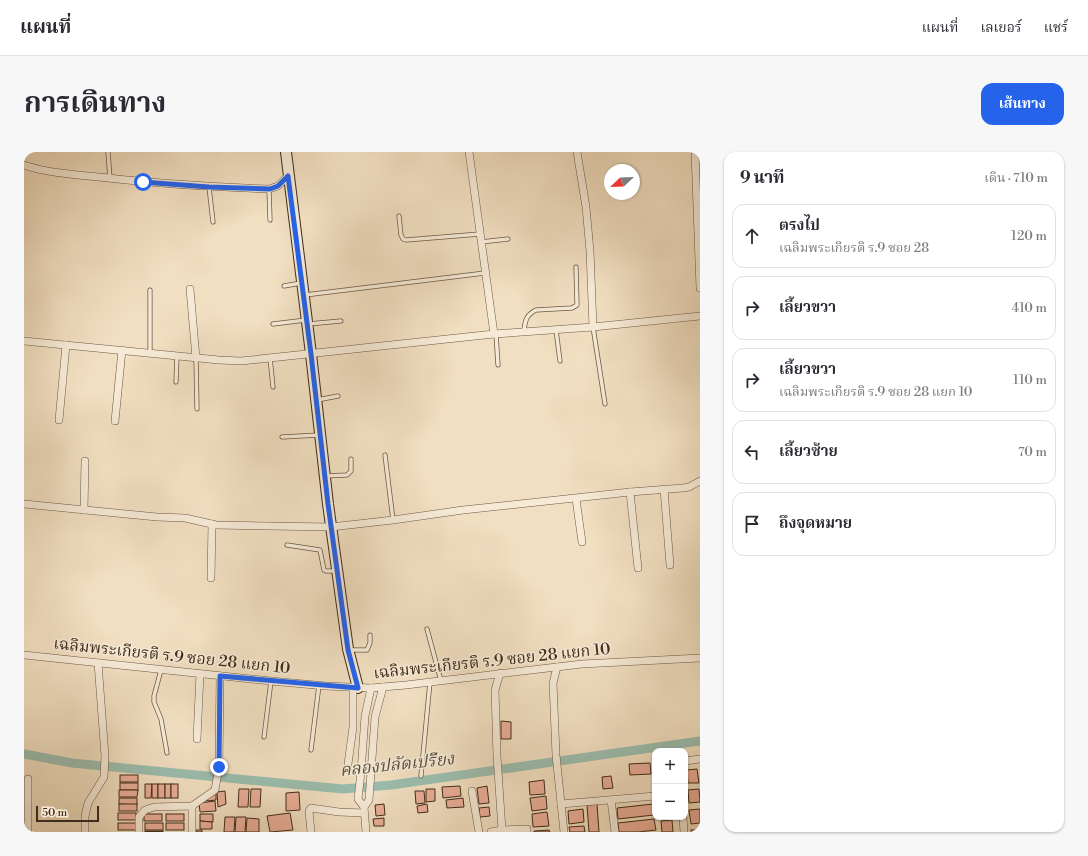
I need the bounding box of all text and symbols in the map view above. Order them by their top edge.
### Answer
text: แผนที่ [20,15,71,39]
text: แผนที่ [922,19,958,37]
text: เลเยอร์ [980,19,1022,37]
text: แชร์ [1044,19,1068,37]
button: เส้นทาง [981,83,1064,125]
text: การเดินทาง [24,86,166,121]
north arrow [604,164,640,200]
text: 9 นาที [740,167,785,189]
text: เดิน · 710 m [984,170,1048,186]
route start [134,173,152,191]
text: ตรงไป [779,216,820,235]
icon: ahead [741,225,763,247]
text: 120 m [1011,228,1047,244]
text: เฉลิมพระเกียรติ ร.9 ซอย 28 [779,240,929,256]
icon: right [741,297,763,319]
text: เลี้ยวขวา [779,298,836,317]
text: 410 m [1011,300,1047,316]
text: เลี้ยวขวา [779,360,836,379]
icon: right [741,369,763,391]
text: 110 m [1013,372,1047,388]
text: เฉลิมพระเกียรติ ร.9 ซอย 28 แยก 10 [779,384,973,400]
icon: left [741,441,763,463]
text: เลี้ยวซ้าย [779,442,838,461]
text: 70 m [1018,444,1047,460]
icon: arrive [741,513,763,535]
text: ถึงจุดหมาย [779,514,852,533]
street label: เฉลิมพระเกียรติ ร.9 ซอย 28 แยก 10 [53,634,291,678]
street label: เฉลิมพระเกียรติ ร.9 ซอย 28 แยก 10 [373,639,611,683]
water label: คลองปลัดเปรียง [339,748,457,782]
map controls [652,748,688,820]
button: + [652,748,688,784]
route end [210,758,228,776]
button: − [652,784,688,820]
scale bar [36,804,99,823]
text: 50 m [42,806,67,820]

